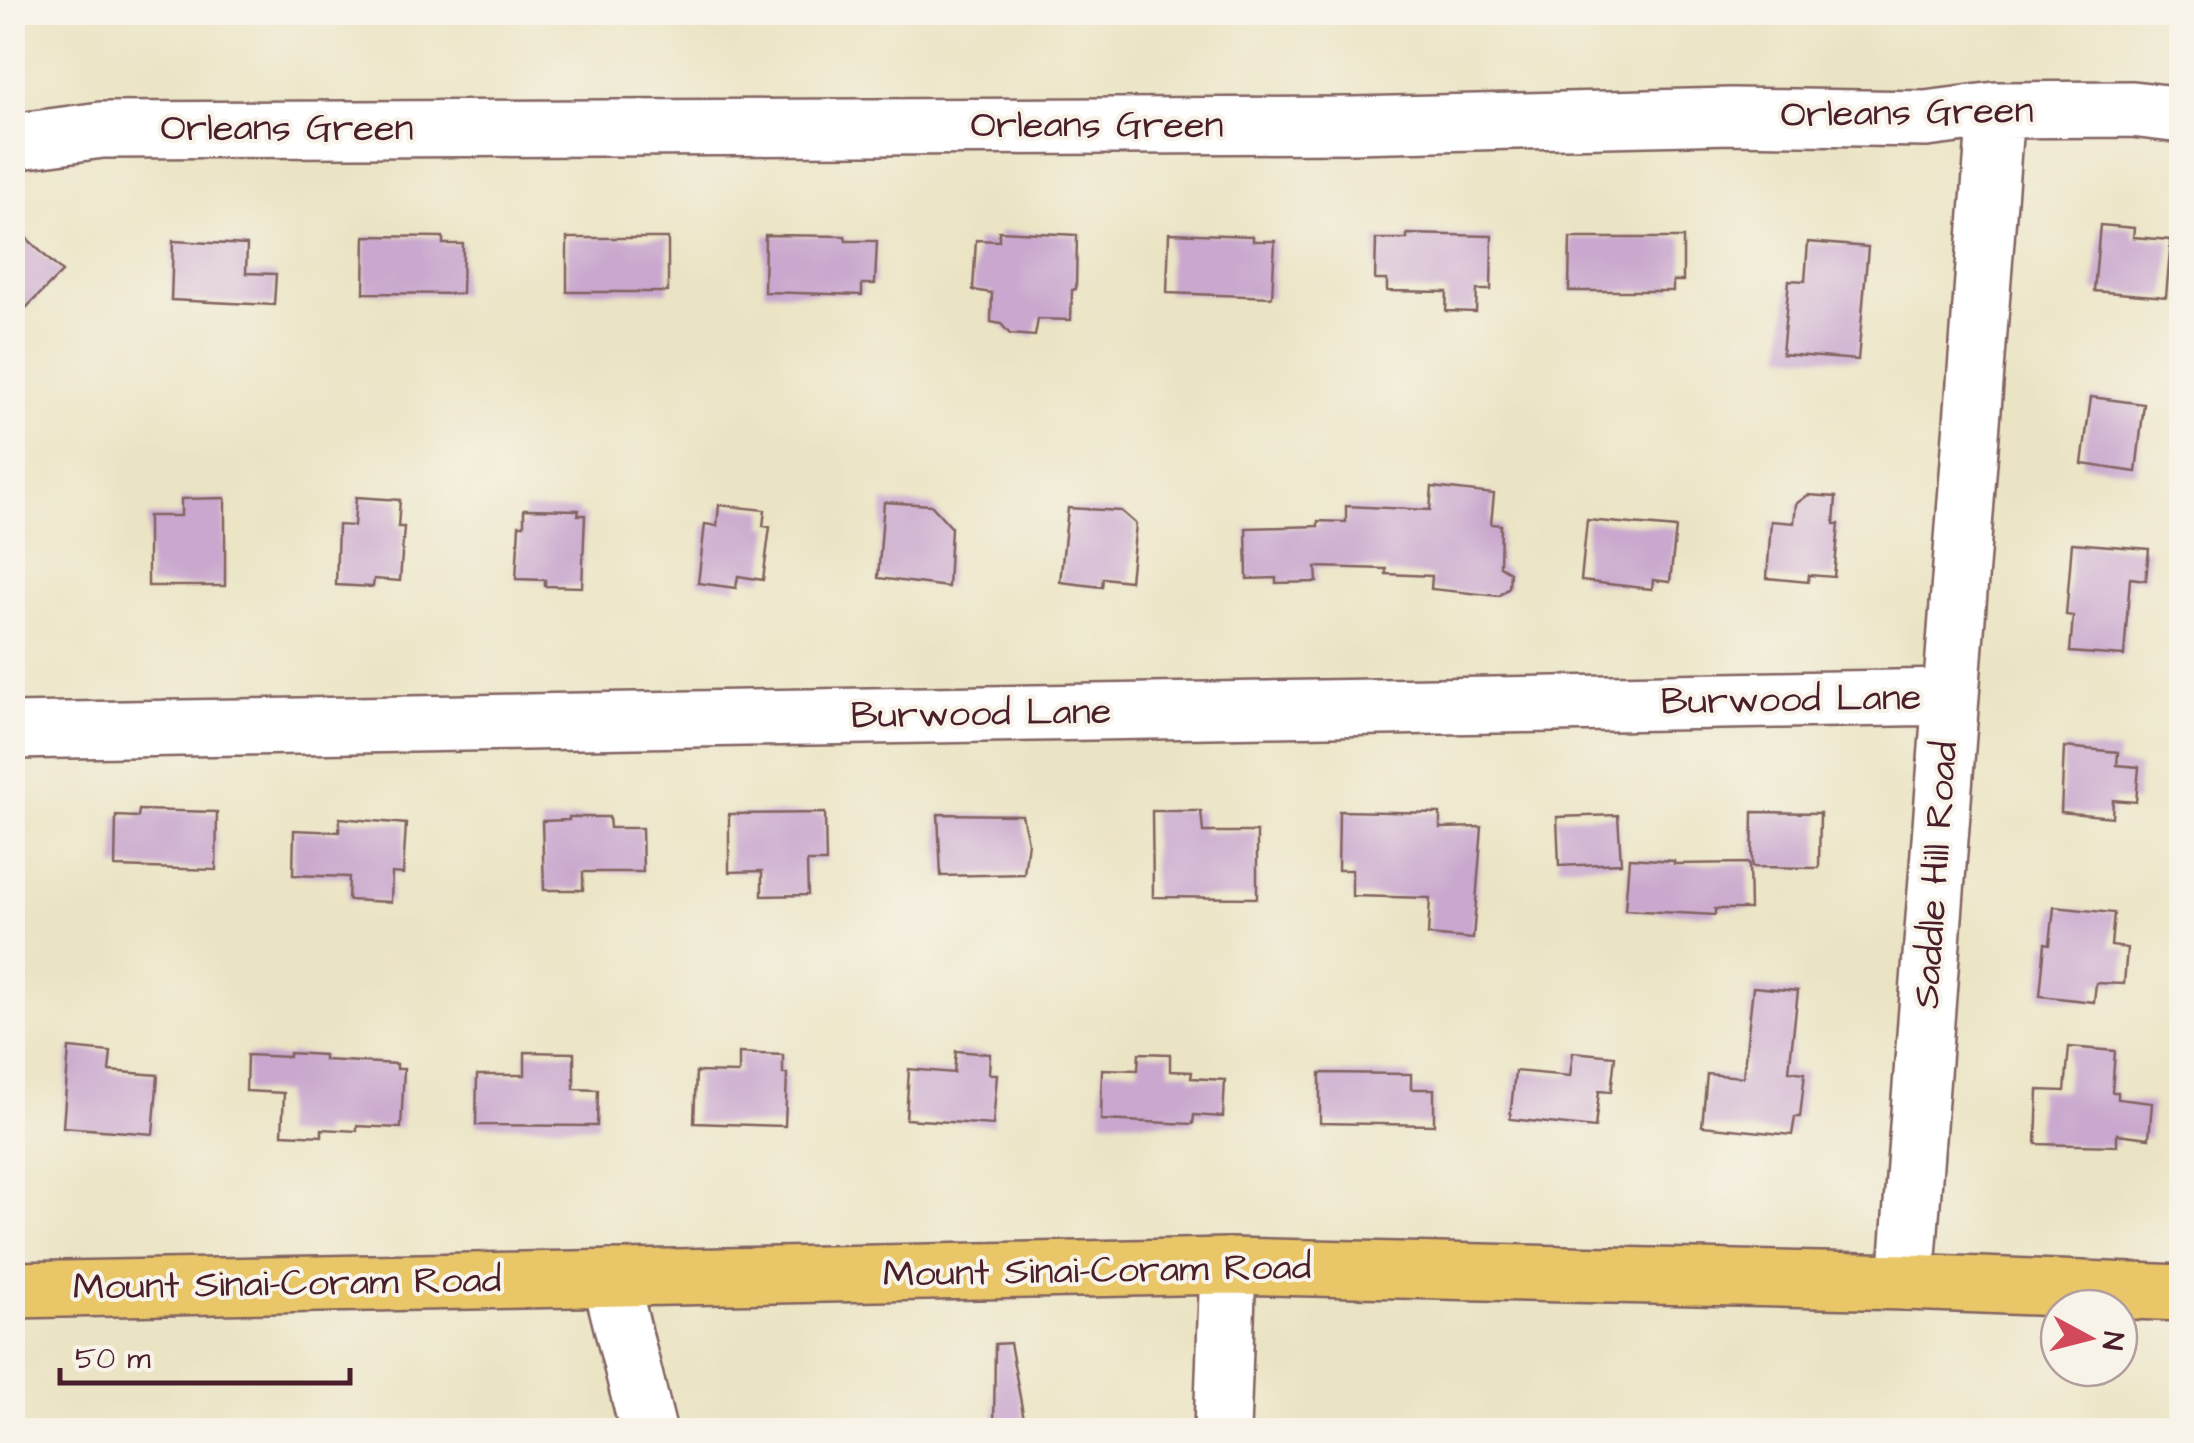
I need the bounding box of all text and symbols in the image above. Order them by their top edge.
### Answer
street label: Orleans Green [1780,85,2034,141]
street label: Orleans Green [971,100,1223,152]
street label: Orleans Green [161,103,413,155]
street label: Burwood Lane [1660,672,1922,728]
street label: Burwood Lane [850,686,1112,742]
street label: Saddle Hill Road [1901,740,1971,1010]
street label: Mount Sinai-Coram Road [882,1241,1312,1301]
street label: Mount Sinai-Coram Road [72,1254,502,1314]
north arrow [2039,1288,2139,1388]
scale bar [60,1323,350,1385]
text: N [2092,1330,2133,1352]
text: 50 m [75,1338,151,1380]

